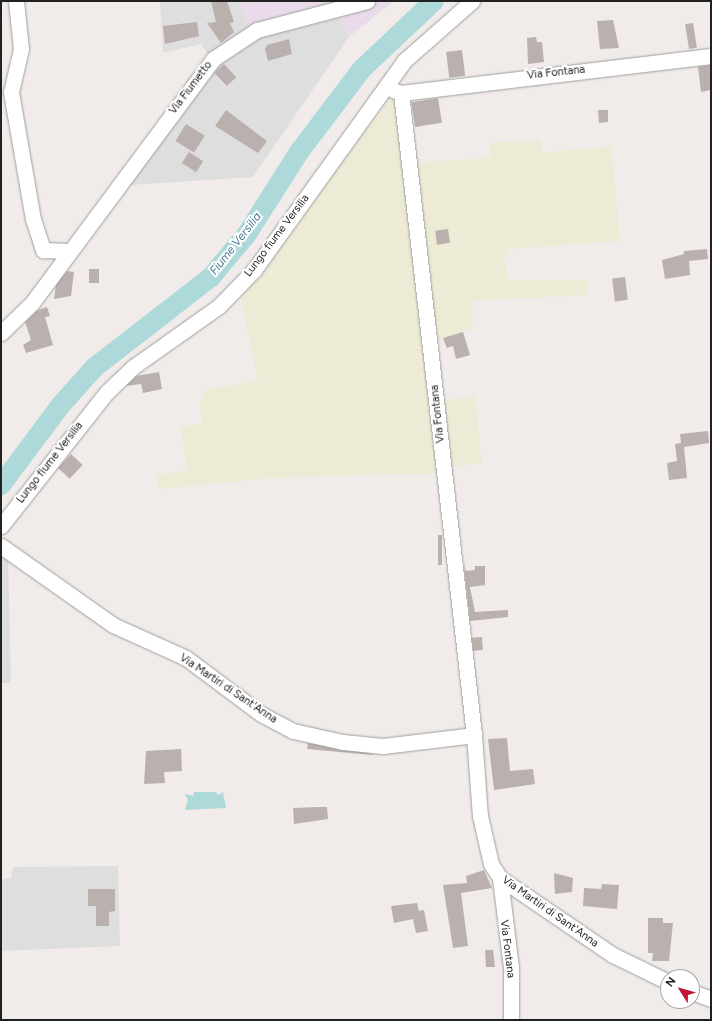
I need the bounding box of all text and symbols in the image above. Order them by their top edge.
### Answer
street label: Via Fiumetto [167,59,215,117]
street label: Via Fontana [526,63,586,83]
street label: Lungo fiume Versilia [242,192,312,280]
water label: Fiume Versilia [207,210,265,278]
street label: Via Fontana [428,384,448,444]
street label: Lungo fiume Versilia [14,420,86,506]
street label: Via Martiri di Sant'Anna [177,651,279,727]
street label: Via Martiri di Sant'Anna [499,874,601,950]
street label: Via Fontana [497,919,517,979]
north arrow [660,969,700,1009]
text: N [663,975,679,989]

